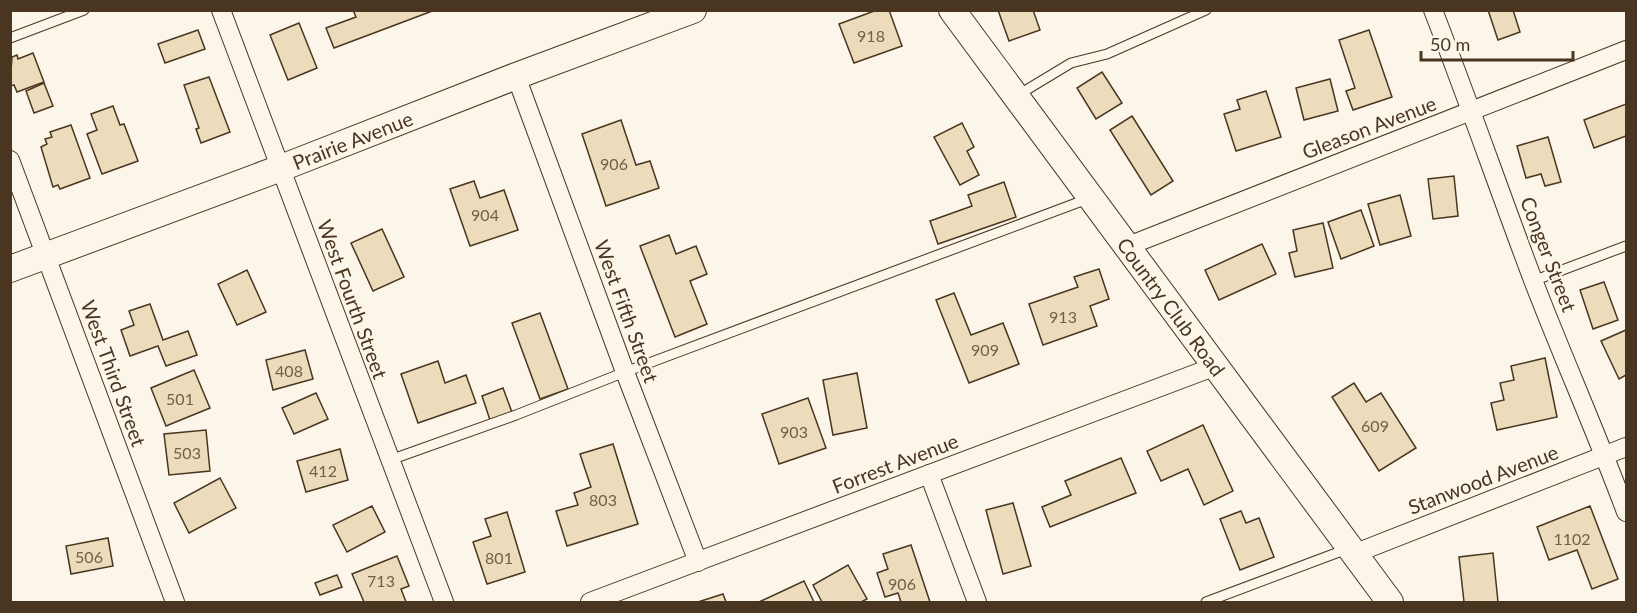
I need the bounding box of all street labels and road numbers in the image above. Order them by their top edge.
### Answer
street label: Gleason Avenue [1299,90,1439,164]
street label: Prairie Avenue [289,106,416,174]
street label: Conger Street [1516,193,1582,315]
street label: West Fourth Street [313,216,393,382]
street label: Country Club Road [1112,233,1231,381]
street label: West Fifth Street [590,237,664,385]
street label: West Third Street [76,297,152,449]
street label: Forrest Avenue [829,428,961,498]
street label: Stanwood Avenue [1405,439,1561,519]

